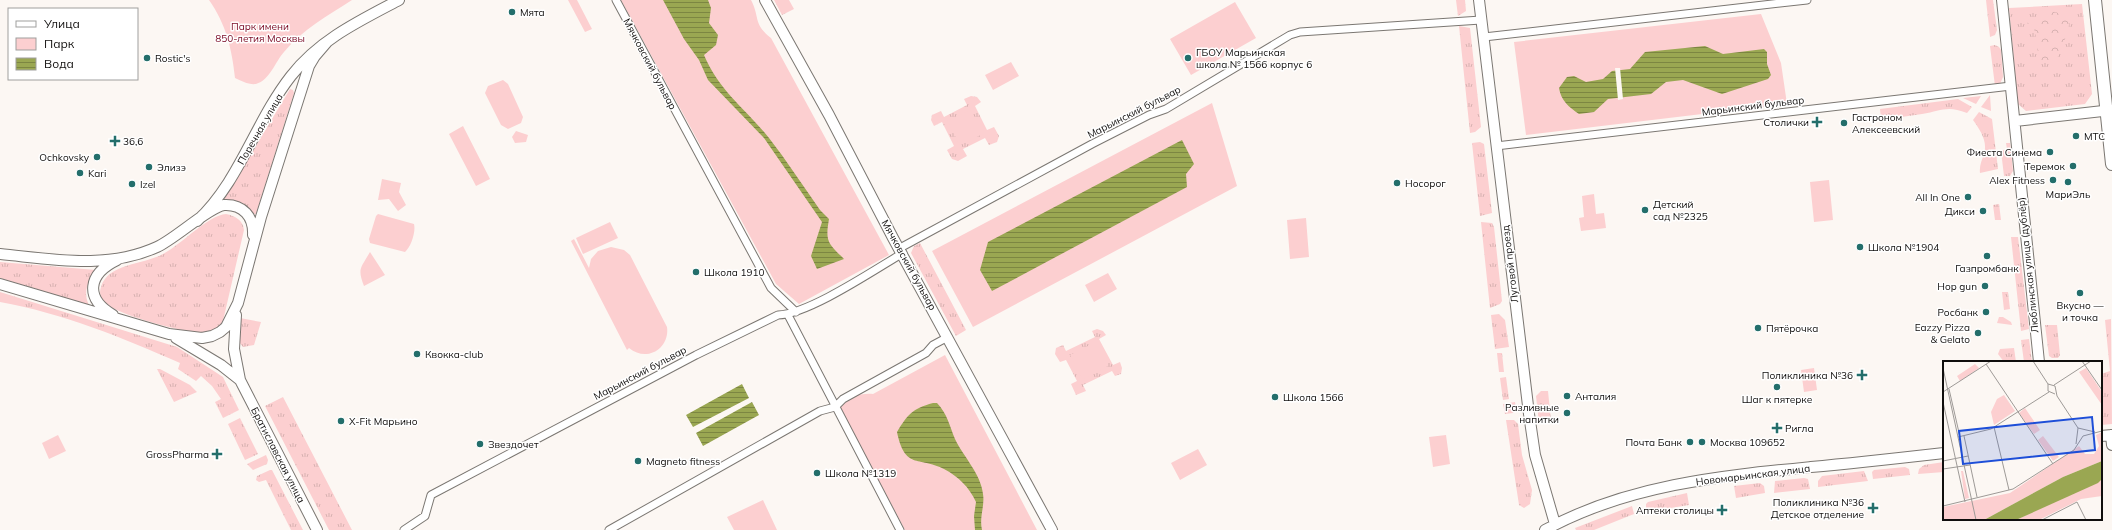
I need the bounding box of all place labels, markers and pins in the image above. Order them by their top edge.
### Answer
place label: Мята [520,6,545,19]
marker: Мята [507,7,517,17]
place label: ГБОУ Марьинская школа № 1566 корпус 6 [1196,46,1312,71]
place label: Rostic's [155,52,190,65]
marker: Rostic's [142,53,152,63]
marker: ГБОУ Марьинская школа № 1566 корпус 6 [1183,53,1193,63]
place label: Гастроном Алексеевский [1852,111,1920,136]
place label: Столички [1763,116,1809,129]
marker: Столички [1812,117,1822,127]
marker: Гастроном Алексеевский [1839,118,1849,128]
place label: МТС [2084,130,2105,143]
marker: МТС [2071,131,2081,141]
place label: 36,6 [123,135,143,148]
marker: 36,6 [110,136,120,146]
place label: Фиеста Синема [1966,146,2042,159]
marker: Фиеста Синема [2045,147,2055,157]
place label: Ochkovsky [39,151,90,164]
marker: Ochkovsky [92,152,102,162]
place label: Теремок [2025,160,2066,173]
place label: Элизэ [157,161,186,174]
marker: Теремок [2068,161,2078,171]
marker: Элизэ [144,162,154,172]
place label: Kari [88,167,106,180]
marker: Kari [75,168,85,178]
place label: Alex Fitness [1989,174,2045,187]
marker: Alex Fitness [2048,175,2058,185]
place label: Носорог [1405,177,1446,190]
marker: МариЭль [2063,177,2073,187]
place label: Izel [140,178,156,191]
marker: Носорог [1392,178,1402,188]
marker: Izel [127,179,137,189]
place label: МариЭль [2046,188,2091,201]
place label: All In One [1915,191,1960,204]
marker: All In One [1963,192,1973,202]
place label: Детский сад №2325 [1653,198,1708,223]
marker: Детский сад №2325 [1640,205,1650,215]
place label: Дикси [1945,205,1975,218]
marker: Дикси [1978,206,1988,216]
place label: Школа №1904 [1868,241,1939,254]
marker: Школа №1904 [1855,242,1865,252]
marker: Газпромбанк [1982,251,1992,261]
place label: Газпромбанк [1955,262,2019,275]
place label: Школа 1910 [704,266,765,279]
marker: Школа 1910 [691,267,701,277]
place label: Hop gun [1937,280,1977,293]
marker: Hop gun [1980,281,1990,291]
marker: Вкусно — и точка [2075,288,2085,298]
place label: Вкусно — и точка [2056,299,2104,324]
place label: Росбанк [1938,306,1979,319]
marker: Росбанк [1981,307,1991,317]
place label: Eazzy Pizza & Gelato [1915,321,1970,346]
place label: Пятёрочка [1766,322,1818,335]
marker: Пятёрочка [1753,323,1763,333]
marker: Eazzy Pizza & Gelato [1973,328,1983,338]
place label: Квокка-club [425,348,483,361]
marker: Квокка-club [412,349,422,359]
place label: Поликлиника №36 [1762,369,1853,382]
marker: Поликлиника №36 [1856,369,1868,381]
marker: Шаг к пятерке [1772,382,1782,392]
place label: Анталия [1575,390,1616,403]
place label: Школа 1566 [1283,391,1344,404]
marker: Анталия [1562,391,1572,401]
marker: Школа 1566 [1270,392,1280,402]
place label: Шаг к пятерке [1742,393,1813,406]
place label: Разливные напитки [1505,401,1559,426]
marker: Разливные напитки [1562,408,1572,418]
place label: X-Fit Марьино [349,415,418,428]
marker: X-Fit Марьино [336,416,346,426]
place label: Ригла [1785,422,1814,435]
marker: Ригла [1772,423,1782,433]
place label: Почта Банк [1625,436,1683,449]
place label: Москва 109652 [1710,436,1785,449]
marker: Почта Банк [1685,437,1695,447]
marker: Москва 109652 [1697,437,1707,447]
place label: Звездочет [488,438,539,451]
marker: Звездочет [475,439,485,449]
place label: GrossPharma [146,448,209,461]
marker: GrossPharma [212,449,222,459]
place label: Magneto fitness [646,455,720,468]
marker: Magneto fitness [633,456,643,466]
place label: Школа №1319 [825,467,896,480]
marker: Школа №1319 [812,468,822,478]
place label: Поликлиника №36 Детское отделение [1771,496,1864,521]
marker: Поликлиника №36 Детское отделение [1867,502,1879,514]
place label: Аптеки столицы [1636,504,1714,517]
marker: Аптеки столицы [1717,505,1727,515]

